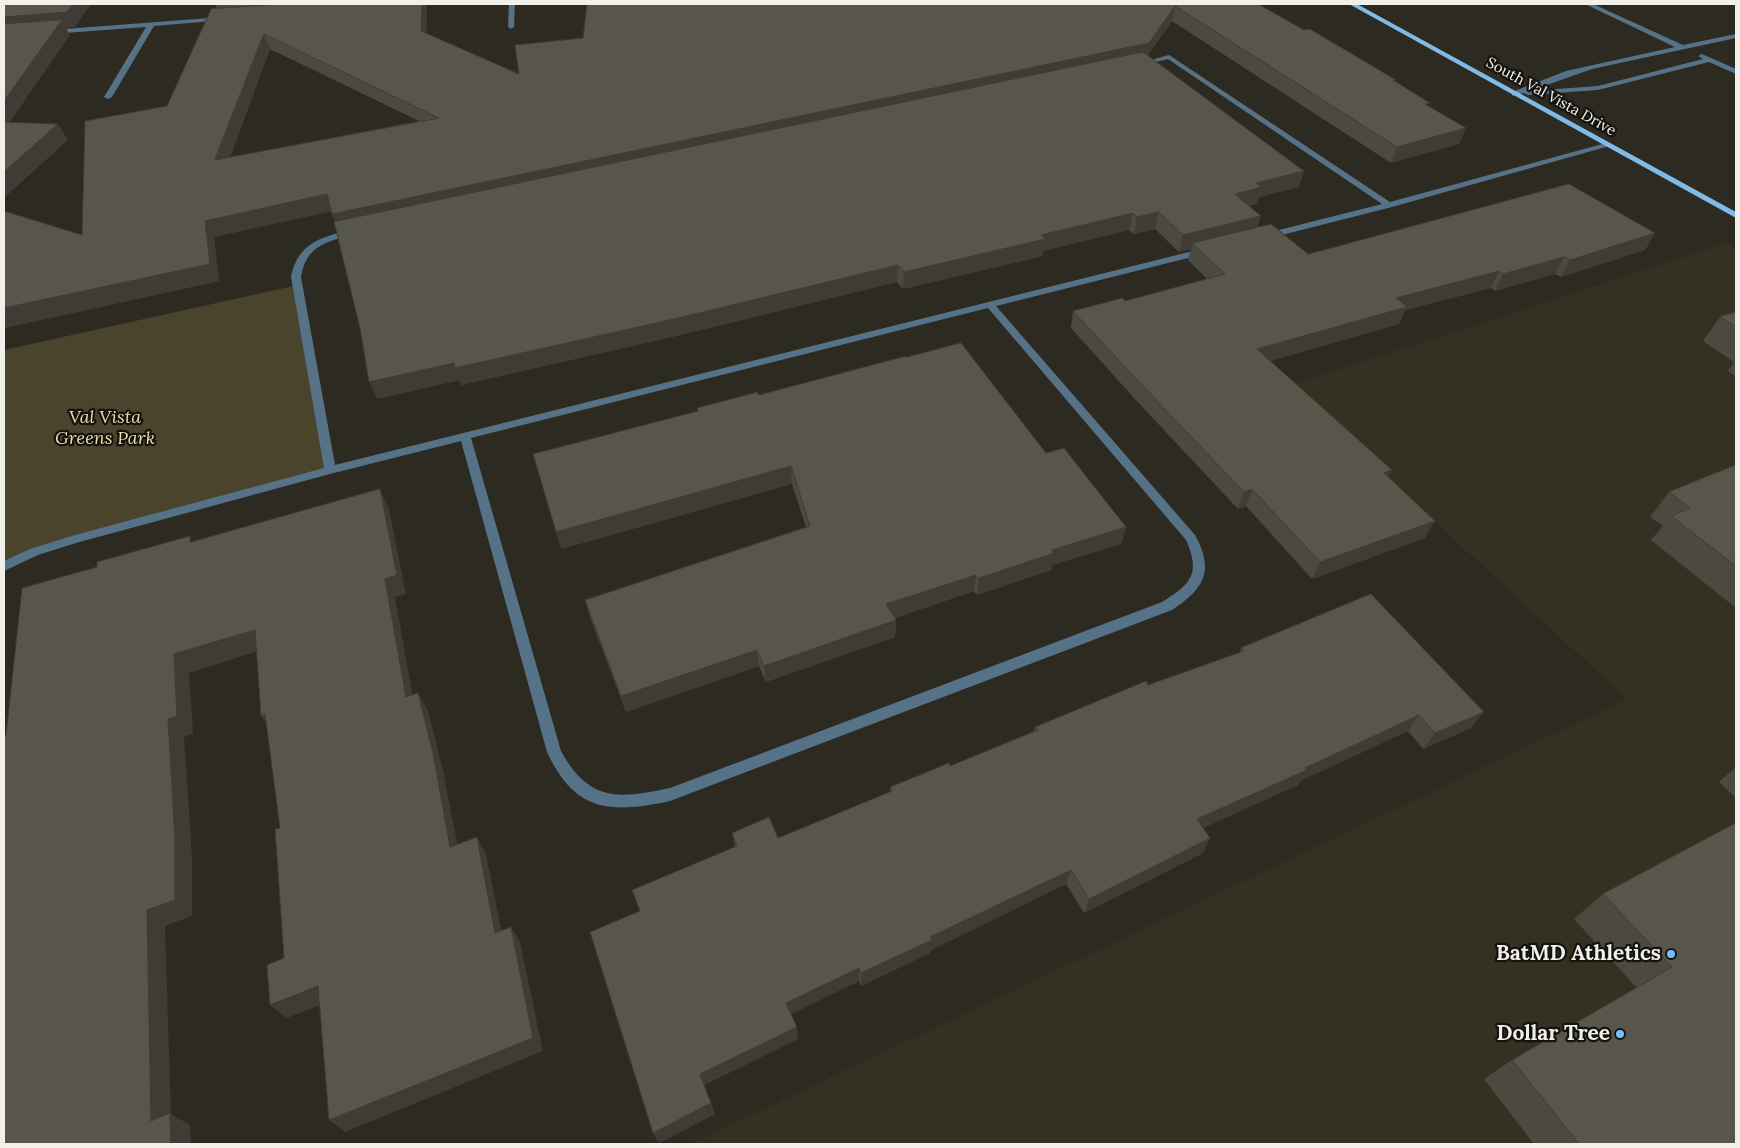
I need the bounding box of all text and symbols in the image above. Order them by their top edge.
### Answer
street label: South Val Vista Drive [1483,54,1619,140]
park label: Val Vista Greens Park [55,407,155,449]
place label: BatMD Athletics [1496,941,1661,967]
marker: BatMD Athletics [1665,948,1677,960]
place label: Dollar Tree [1496,1021,1610,1047]
marker: Dollar Tree [1614,1028,1626,1040]

